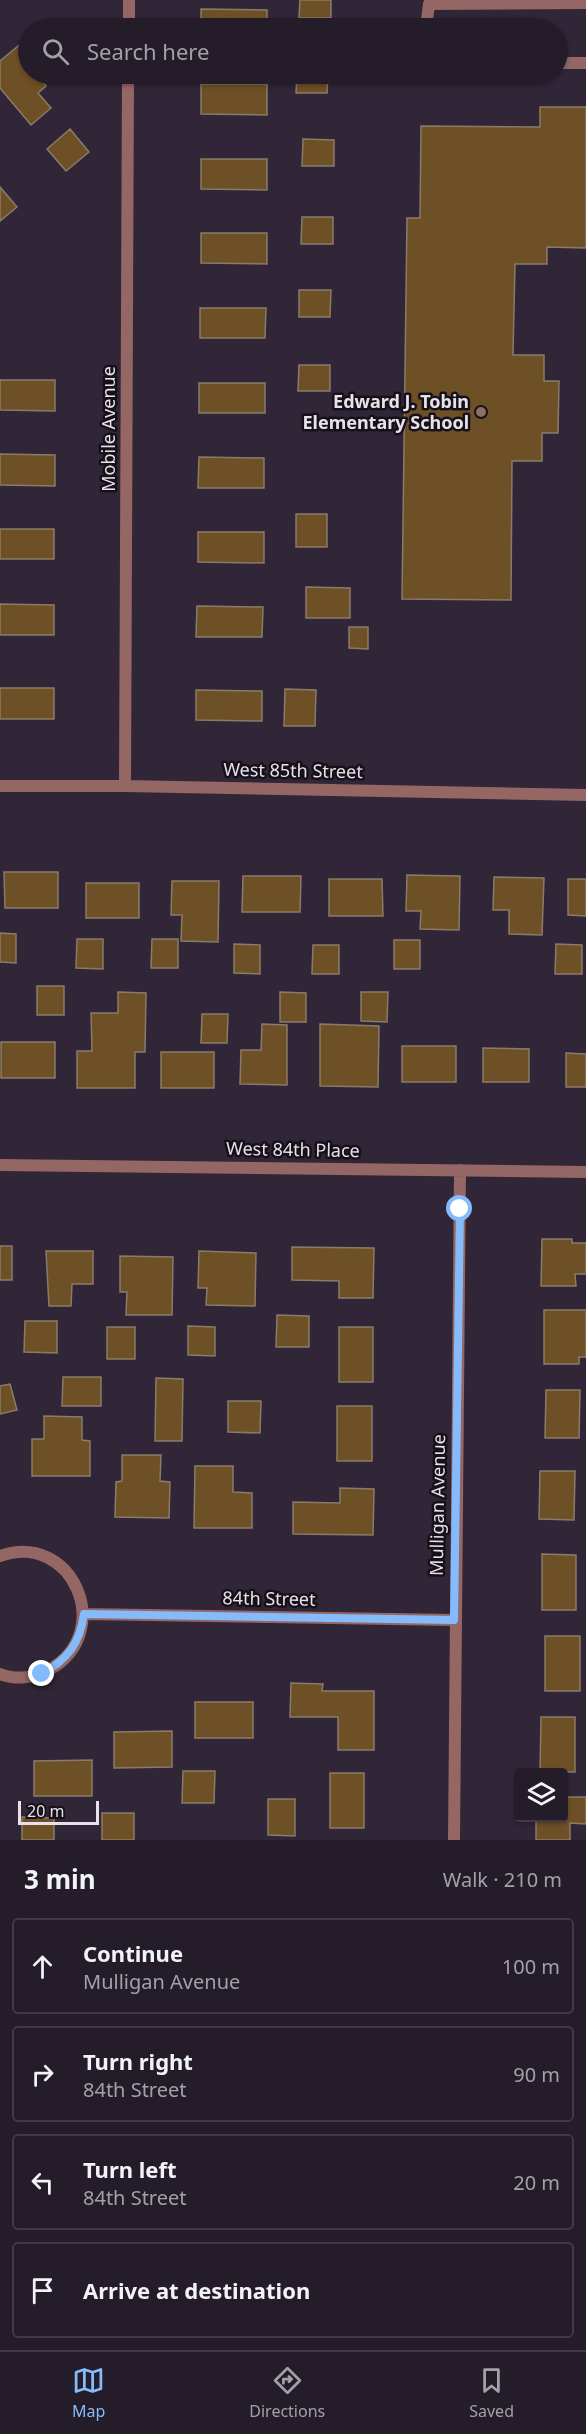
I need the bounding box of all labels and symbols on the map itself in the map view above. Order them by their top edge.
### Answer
street label: Mobile Avenue [96,366,120,492]
place label: Edward J. Tobin Elementary School [302,389,469,434]
marker: Edward J. Tobin Elementary School [474,405,488,419]
street label: West 85th Street [223,757,363,783]
street label: West 84th Place [226,1136,360,1162]
route start [446,1195,472,1221]
street label: Mulligan Avenue [424,1434,450,1576]
street label: 84th Street [222,1585,316,1611]
route end [28,1660,54,1686]
scale bar [18,1798,99,1826]

